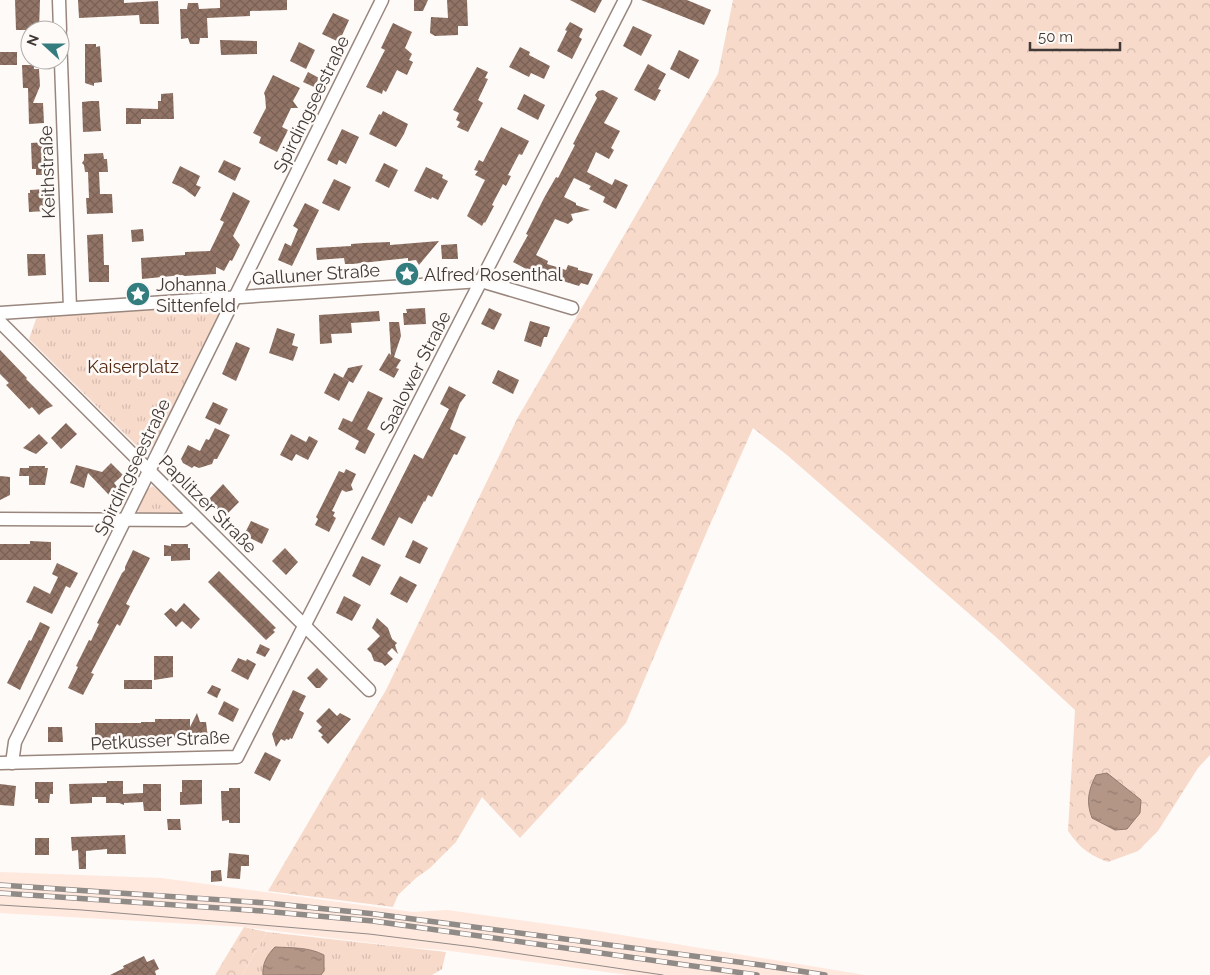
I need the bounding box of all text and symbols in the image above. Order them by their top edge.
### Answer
north arrow [20,20,70,70]
scale bar [1030,20,1120,52]
text: 50 m [1038,28,1073,46]
text: N [23,32,42,48]
street label: Spirdingseestraße [269,32,353,176]
street label: Keithstraße [35,125,59,219]
street label: Galluner Straße [251,259,381,289]
place icon: Alfred Rosenthal [394,261,420,287]
place label: Alfred Rosenthal [424,264,563,285]
place label: Johanna Sittenfeld [156,274,236,316]
place icon: Johanna Sittenfeld [125,281,151,307]
street label: Saalower Straße [375,307,455,437]
park label: Kaiserplatz [87,356,179,377]
street label: Spirdingseestraße [90,395,174,539]
street label: Paplitzer Straße [155,451,262,558]
street label: Petkusser Straße [90,726,231,754]

